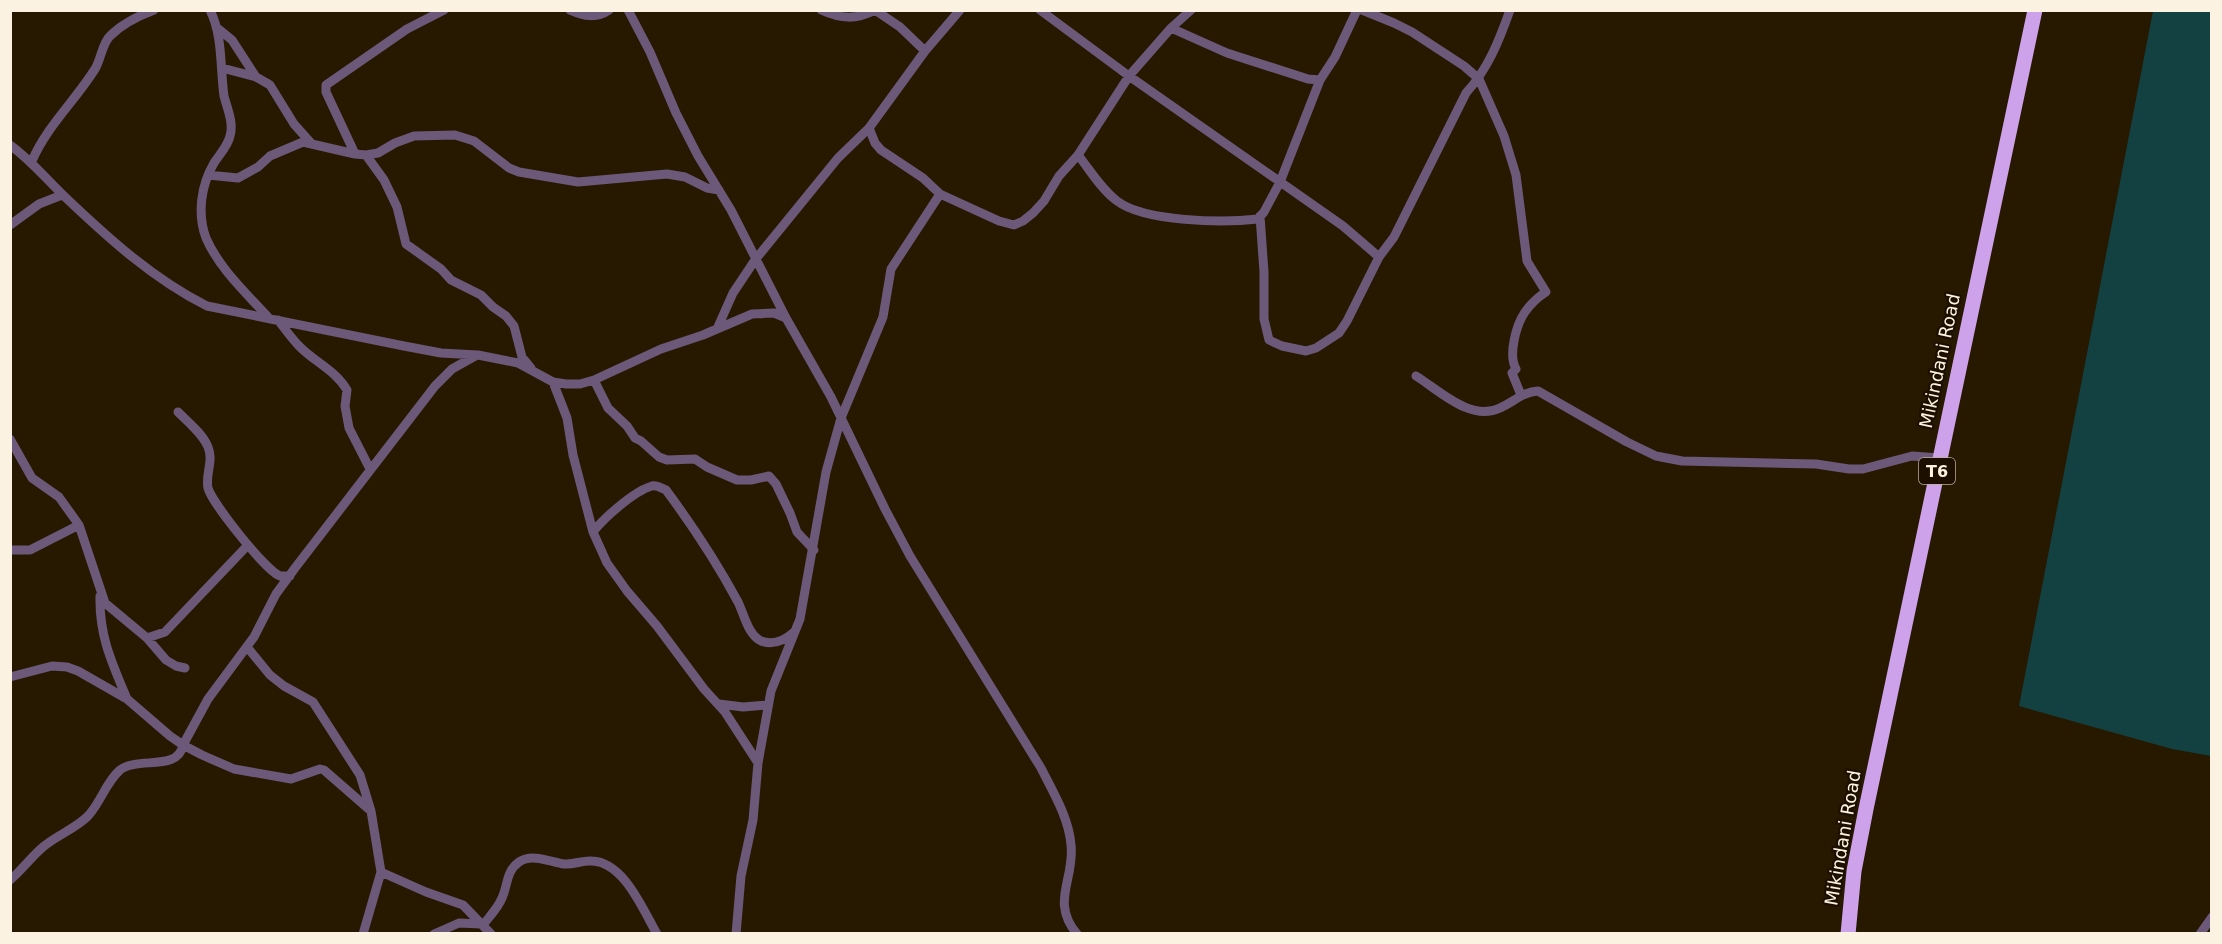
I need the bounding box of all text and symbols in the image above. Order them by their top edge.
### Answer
street label: Mikindani Road [1915,292,1964,430]
road number: T6 [1919,458,1955,484]
street label: Mikindani Road [1820,769,1865,907]

